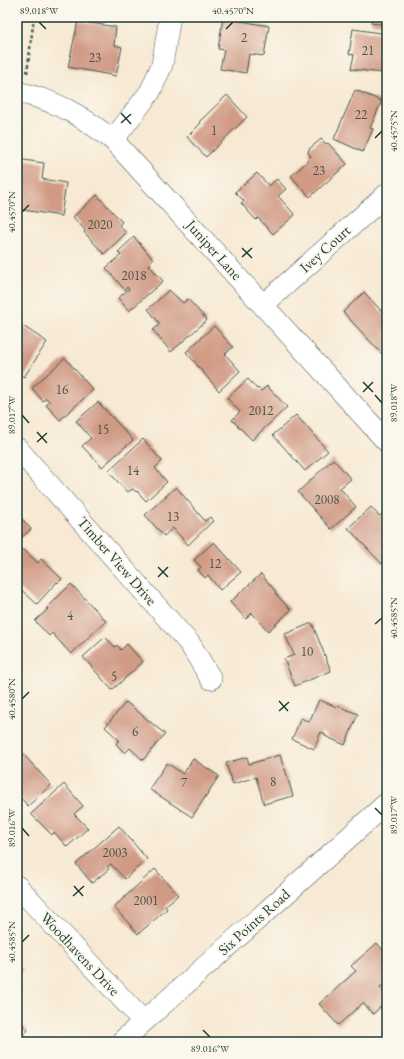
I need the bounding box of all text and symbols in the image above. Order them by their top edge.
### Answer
text: 89.018°W [20,4,59,17]
text: 40.4570°N [212,4,254,17]
house number: 2 [241,29,248,46]
house number: 21 [362,42,374,59]
house number: 23 [89,49,101,66]
house number: 22 [355,106,368,123]
text: 40.4575°N [387,110,400,152]
house number: 1 [211,122,217,139]
house number: 23 [313,162,325,179]
text: 40.4570°N [5,191,18,233]
street label: Juniper Lane [181,214,247,284]
house number: 2020 [88,216,112,233]
street label: Ivey Court [295,220,354,277]
house number: 2018 [122,267,146,284]
house number: 16 [56,381,68,398]
text: 89.018°W [387,383,400,422]
text: 89.017°W [5,395,18,434]
house number: 2012 [249,402,274,419]
house number: 15 [97,421,109,438]
house number: 14 [127,462,140,479]
house number: 2008 [315,491,339,508]
house number: 13 [167,508,179,525]
street label: Timber View Drive [74,512,161,609]
house number: 12 [209,555,222,572]
text: 40.4585°N [387,597,400,639]
house number: 4 [67,607,74,624]
house number: 10 [301,643,313,660]
house number: 5 [111,668,117,685]
text: 40.4580°N [5,678,18,720]
house number: 6 [132,723,138,740]
house number: 8 [270,773,276,790]
house number: 7 [181,774,188,791]
text: 89.017°W [387,795,400,834]
text: 89.016°W [5,808,18,847]
house number: 2003 [103,844,127,861]
street label: Six Points Road [214,884,294,959]
house number: 2001 [134,892,158,909]
street label: Woodhavens Drive [37,908,124,1000]
text: 40.4585°N [5,921,18,963]
text: 89.016°W [191,1042,230,1055]

